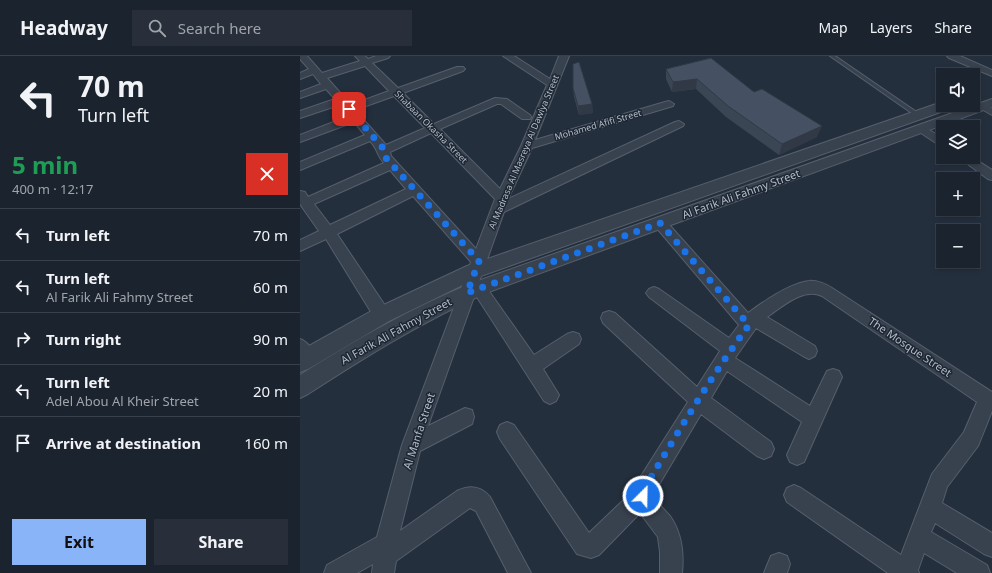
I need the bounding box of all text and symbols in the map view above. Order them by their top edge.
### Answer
search box [132,10,412,46]
text: Headway [20,15,108,41]
icon: search [146,17,168,39]
text: Search here [178,18,261,38]
text: Map [819,18,848,37]
text: Layers [870,18,912,37]
text: Share [934,18,972,37]
text: 70 m [78,67,145,105]
map controls [936,68,980,268]
button: sound [936,68,980,112]
icon: left [12,72,64,124]
street label: Al Madrasa Al Masreya Al Dawlya Street [485,72,562,231]
street label: Shabaan Okasha Street [392,87,471,167]
pin [332,92,366,126]
icon: arrive [338,98,360,120]
text: Turn left [78,103,149,127]
street label: Mohamed Afifi Street [553,106,643,143]
button: layers [936,120,980,164]
text: 5 min [12,148,78,181]
button: close [246,153,288,195]
street label: Al Farik Ali Fahmy Street [680,165,802,222]
button: + [936,172,980,216]
text: 400 m · 12:17 [12,180,93,198]
icon: left [12,224,34,246]
button: − [936,224,980,268]
text: Turn left [46,225,110,245]
text: 70 m [253,225,288,245]
text: Turn left [46,268,110,288]
icon: left [12,276,34,298]
text: 60 m [253,277,288,297]
text: Al Farik Ali Fahmy Street [46,288,193,306]
street label: Al Farik Ali Fahmy Street [338,294,454,367]
street label: The Mosque Street [866,313,955,380]
icon: right [12,328,34,350]
text: Turn right [46,329,121,349]
text: 90 m [253,329,288,349]
text: Turn left [46,372,110,392]
icon: left [12,380,34,402]
text: 20 m [253,381,288,401]
street label: Al Manfa Street [399,391,438,471]
text: Adel Abou Al Kheir Street [46,392,199,410]
icon: arrive [12,432,34,454]
text: Arrive at destination [46,433,201,453]
text: 160 m [244,433,288,453]
position arrow [622,475,664,517]
button: Exit [12,519,146,565]
button: Share [154,519,288,565]

